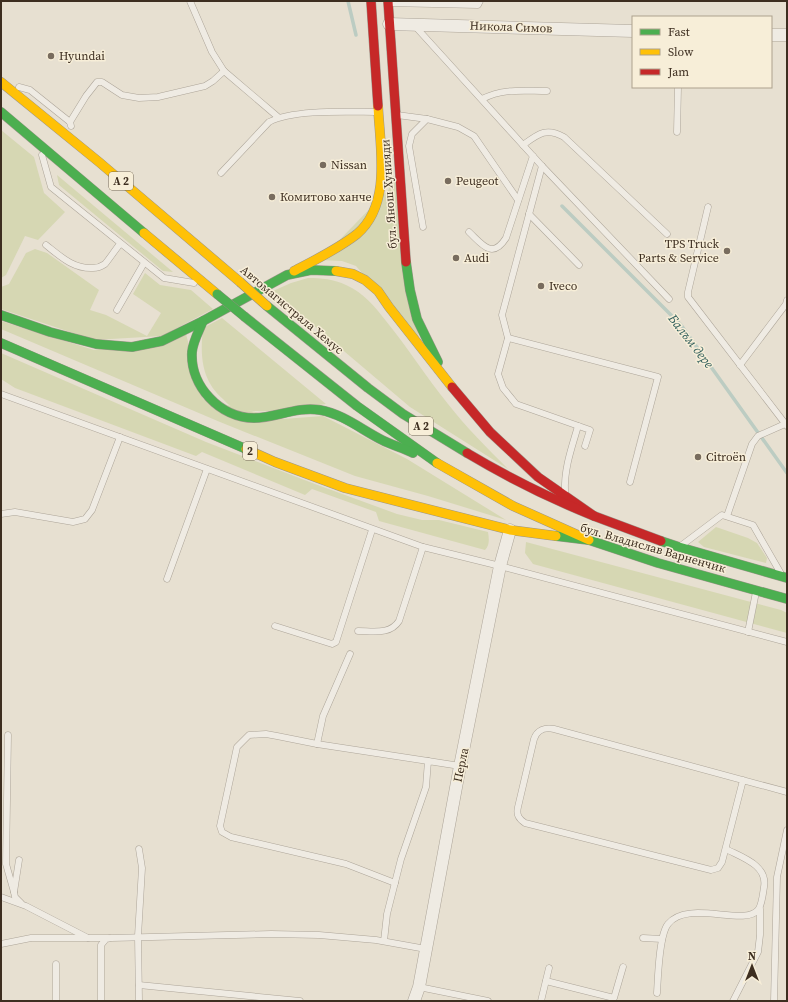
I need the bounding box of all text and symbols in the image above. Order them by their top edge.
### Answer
legend [632,16,772,88]
street label: Никола Симов [469,18,553,36]
text: Fast [668,24,690,40]
text: Slow [668,44,694,60]
place label: Hyundai [59,48,105,64]
marker: Hyundai [46,51,56,61]
text: Jam [667,64,689,80]
street label: бул. Янош Хунияди [377,138,401,249]
place label: Nissan [331,157,367,173]
marker: Nissan [318,160,328,170]
road number: A 2 [109,172,133,190]
place label: Peugeot [456,173,499,189]
marker: Peugeot [443,176,453,186]
place label: Комитово ханче [280,189,372,205]
marker: Комитово ханче [267,192,277,202]
place label: TPS Truck Parts & Service [638,236,719,266]
marker: TPS Truck Parts & Service [722,246,732,256]
place label: Audi [464,250,489,266]
marker: Audi [451,253,461,263]
street label: Автомагистрала Хемус [237,262,347,358]
place label: Iveco [549,278,578,294]
marker: Iveco [536,281,546,291]
water label: Балъм дере [664,310,718,372]
road number: A 2 [409,417,433,435]
road number: 2 [243,442,257,460]
place label: Citroën [706,449,746,465]
marker: Citroën [693,452,703,462]
street label: бул. Владислав Варненчик [578,520,728,577]
street label: Перла [450,745,473,784]
north arrow [732,946,772,986]
text: N [748,949,756,964]

